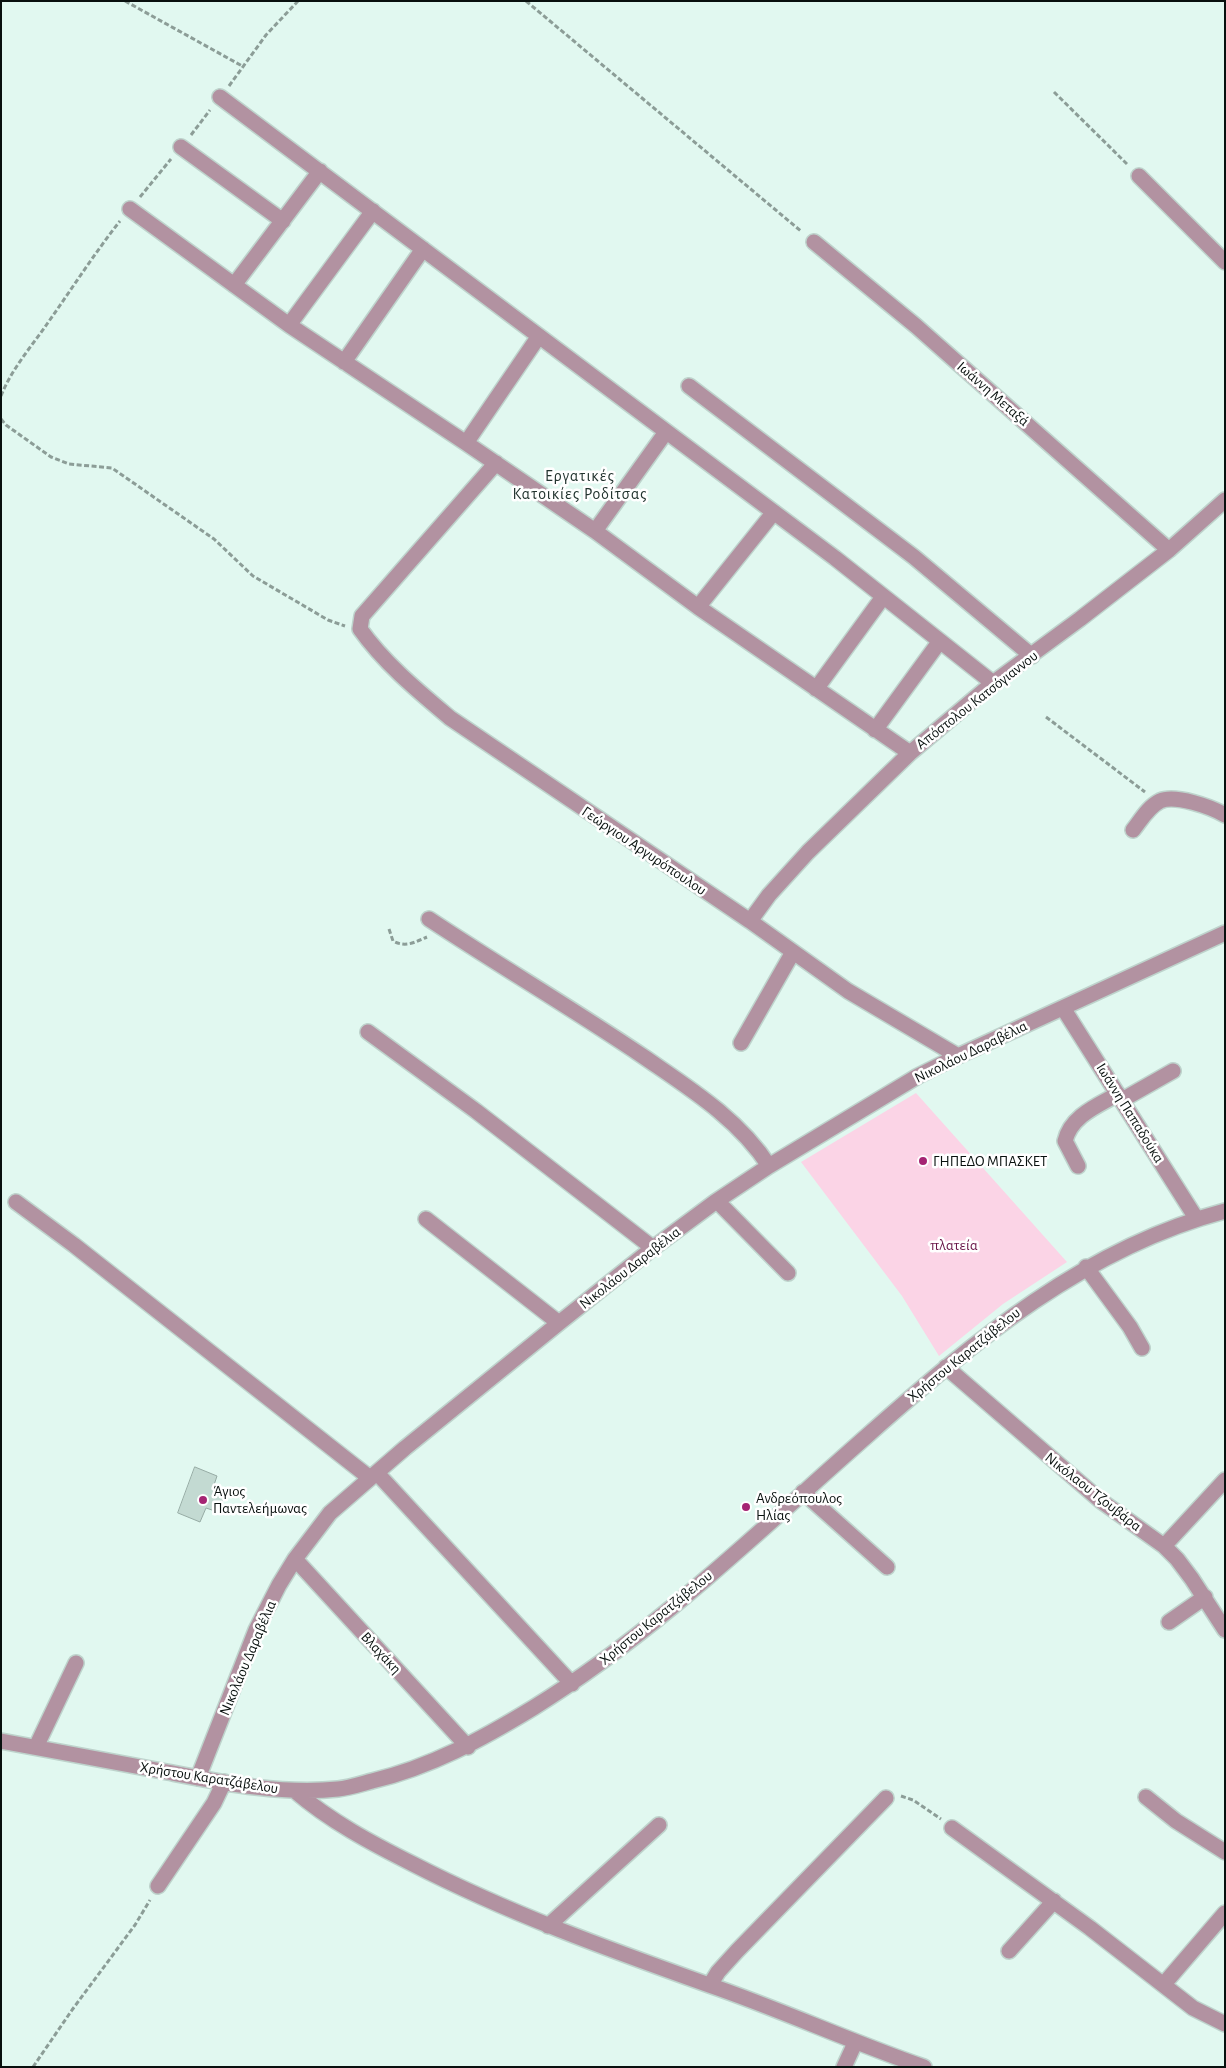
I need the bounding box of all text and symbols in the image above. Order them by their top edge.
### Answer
street label: Ιωάννη Μεταξά [953,358,1033,430]
district label: Εργατικές Κατοικίες Ροδίτσας [510,466,650,504]
street label: Απόστολου Κατσόγιαννου [912,647,1042,753]
street label: Γεώργιου Αργυρόπουλου [578,803,710,899]
street label: Νικολάου Δαραβέλια [912,1017,1030,1087]
street label: Ιωάννη Παπαδούκα [1092,1060,1168,1166]
place label: ΓΗΠΕΔΟ ΜΠΑΣΚΕΤ [933,1152,1047,1170]
marker: ΓΗΠΕΔΟ ΜΠΑΣΚΕΤ [917,1155,929,1167]
street label: Νικολάου Δαραβέλια [576,1223,684,1313]
park label: πλατεία [930,1236,978,1254]
street label: Χρήστου Καρατζάβελου [904,1304,1024,1406]
street label: Νικόλαου Τζουβάρα [1041,1449,1145,1535]
place label: Άγιος Παντελεήμωνας [213,1482,307,1517]
place label: Ανδρεόπουλος Ηλίας [756,1489,842,1524]
marker: Άγιος Παντελεήμωνας [197,1494,209,1506]
marker: Ανδρεόπουλος Ηλίας [740,1501,752,1513]
street label: Χρήστου Καρατζάβελου [596,1567,716,1669]
street label: Νικολάου Δαραβέλια [216,1598,280,1718]
street label: Βλαχάκη [357,1628,405,1678]
street label: Χρήστου Καρατζάβελου [138,1758,280,1798]

